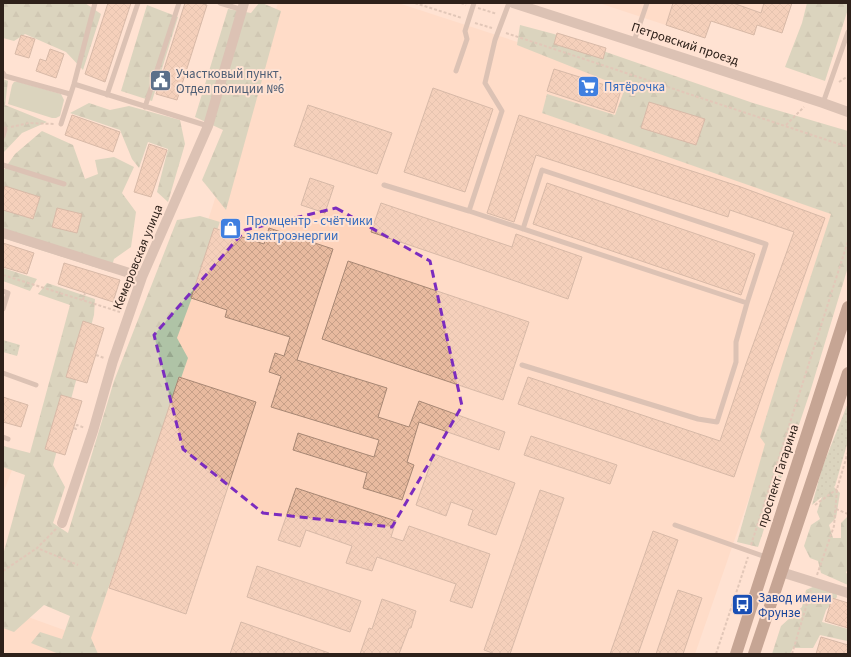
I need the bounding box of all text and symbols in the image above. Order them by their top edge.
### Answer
street label: Петровский проезд [629,18,741,70]
place label: Участковый пункт, Отдел полиции №6 [176,65,284,98]
public building icon: Участковый пункт, Отдел полиции №6 [148,68,174,94]
supermarket icon: Пятёрочка [575,74,601,100]
place label: Пятёрочка [604,78,665,96]
street label: Кемеровская улица [109,202,167,312]
place label: Промцентр - счётчики электроэнергии [246,212,373,245]
shop icon: Промцентр - счётчики электроэнергии [217,215,243,241]
street label: проспект Гагарина [753,422,803,530]
place label: Завод имени Фрунзе [758,589,832,622]
bus stop icon: Завод имени Фрунзе [729,592,755,618]

